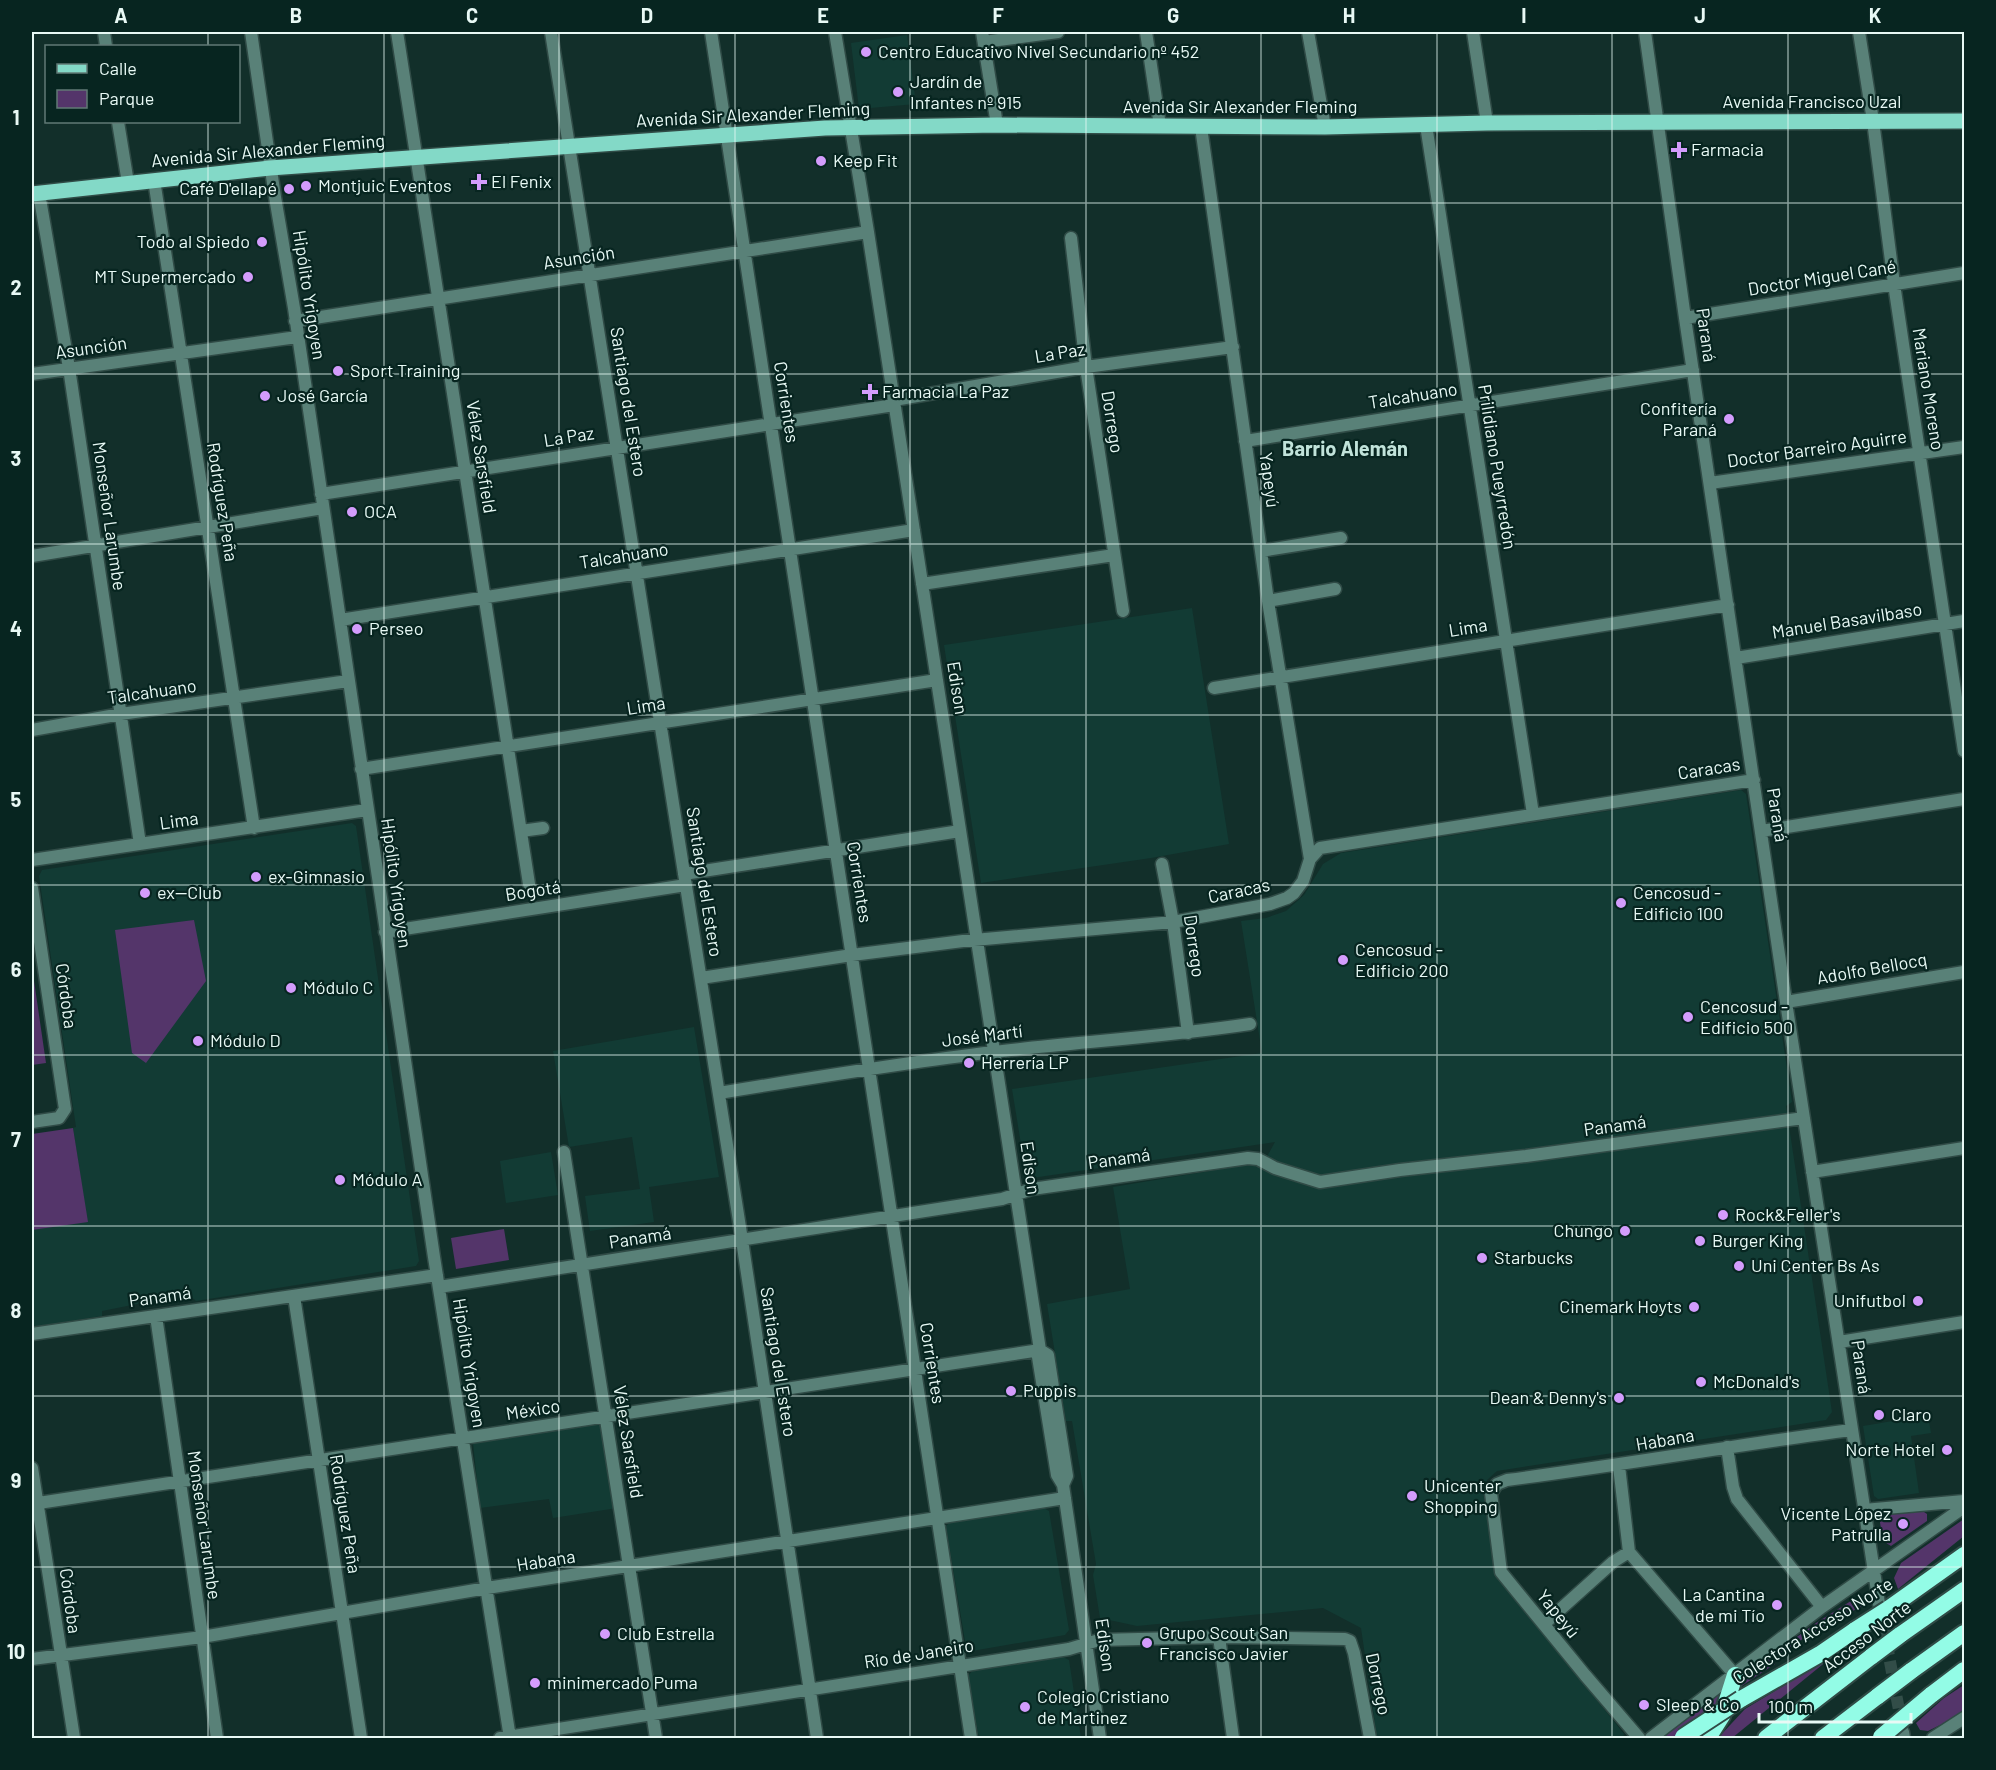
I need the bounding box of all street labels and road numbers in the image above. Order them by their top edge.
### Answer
street label: Avenida Francisco Uzal [1723,90,1901,112]
street label: Avenida Sir Alexander Fleming [1123,95,1357,117]
street label: Avenida Sir Alexander Fleming [635,97,871,131]
street label: Avenida Sir Alexander Fleming [150,129,386,171]
street label: Hipólito Yrigoyen [289,228,331,361]
street label: Asunción [542,241,616,274]
street label: Doctor Miguel Cané [1746,254,1898,300]
street label: Paraná [1692,306,1722,363]
street label: Santiago del Estero [606,325,652,478]
street label: Mariano Moreno [1908,326,1950,452]
street label: Asunción [54,331,128,363]
street label: La Paz [1033,337,1087,367]
street label: Corrientes [770,360,804,444]
street label: Talcahuano [1367,377,1459,413]
street label: Prilidiano Pueyrredón [1474,383,1522,551]
street label: Dorrego [1097,389,1129,455]
street label: Vélez Sarsfield [462,399,502,515]
street label: La Paz [542,421,596,451]
street label: Doctor Barreiro Aguirre [1726,425,1908,471]
street label: Monseñor Larumbe [89,440,131,592]
street label: Rodríguez Peña [203,441,243,563]
street label: Yapeyú [1255,451,1285,509]
street label: Talcahuano [578,537,670,573]
street label: Manuel Basavilbaso [1770,597,1923,643]
street label: Lima [1447,613,1489,641]
street label: Edison [943,660,973,716]
street label: Talcahuano [106,674,198,708]
street label: Lima [625,691,667,719]
street label: Caracas [1676,752,1742,784]
street label: Paraná [1763,786,1793,843]
street label: Santiago del Estero [682,805,728,958]
street label: Lima [158,806,200,834]
street label: Hipólito Yrigoyen [377,816,417,949]
street label: Corrientes [843,840,877,924]
street label: Caracas [1206,873,1272,907]
street label: Bogotá [503,875,562,905]
street label: Dorrego [1180,913,1210,979]
street label: Adolfo Bellocq [1815,947,1929,989]
street label: Córdoba [52,962,82,1030]
street label: José Martí [940,1019,1024,1051]
street label: Panamá [1582,1110,1647,1140]
street label: Edison [1016,1140,1046,1196]
street label: Panamá [1086,1143,1151,1173]
street label: Panamá [607,1221,673,1253]
street label: Panamá [127,1281,192,1311]
street label: Santiago del Estero [756,1285,802,1438]
street label: Hipólito Yrigoyen [449,1296,491,1429]
street label: Corrientes [916,1321,950,1405]
street label: Paraná [1847,1338,1877,1395]
street label: Vélez Sarsfield [609,1384,649,1500]
street label: México [504,1394,561,1424]
street label: Habana [1634,1423,1696,1455]
street label: Monseñor Larumbe [184,1449,226,1601]
street label: Rodríguez Peña [326,1453,366,1575]
street label: Habana [515,1545,577,1575]
street label: Córdoba [56,1567,86,1635]
street label: Colectora Acceso Norte [1729,1573,1897,1689]
street label: Yapeyú [1533,1585,1585,1642]
street label: Acceso Norte [1818,1597,1916,1677]
street label: Edison [1091,1617,1121,1673]
street label: Río de Janeiro [862,1633,975,1673]
street label: Dorrego [1362,1651,1396,1717]

